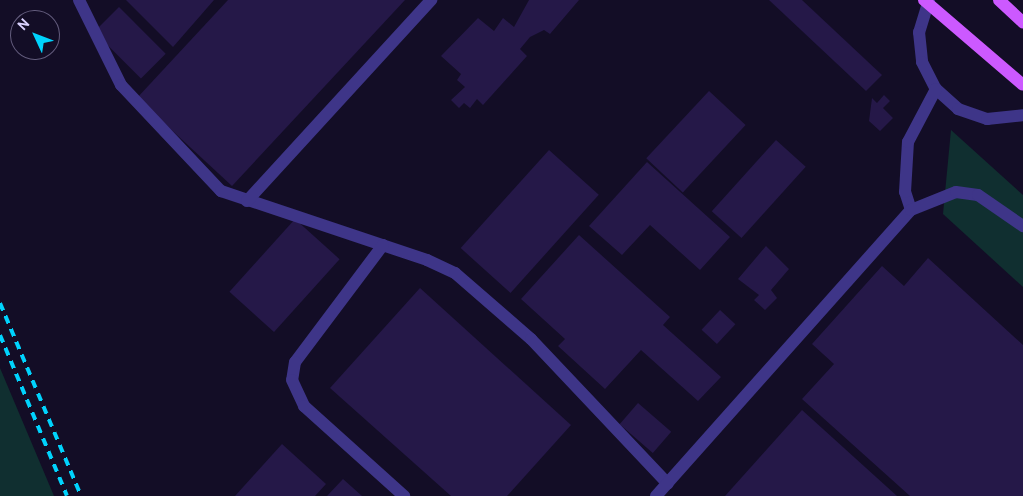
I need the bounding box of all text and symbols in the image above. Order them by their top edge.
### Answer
north arrow [10,10,60,60]
text: N [15,16,34,35]

